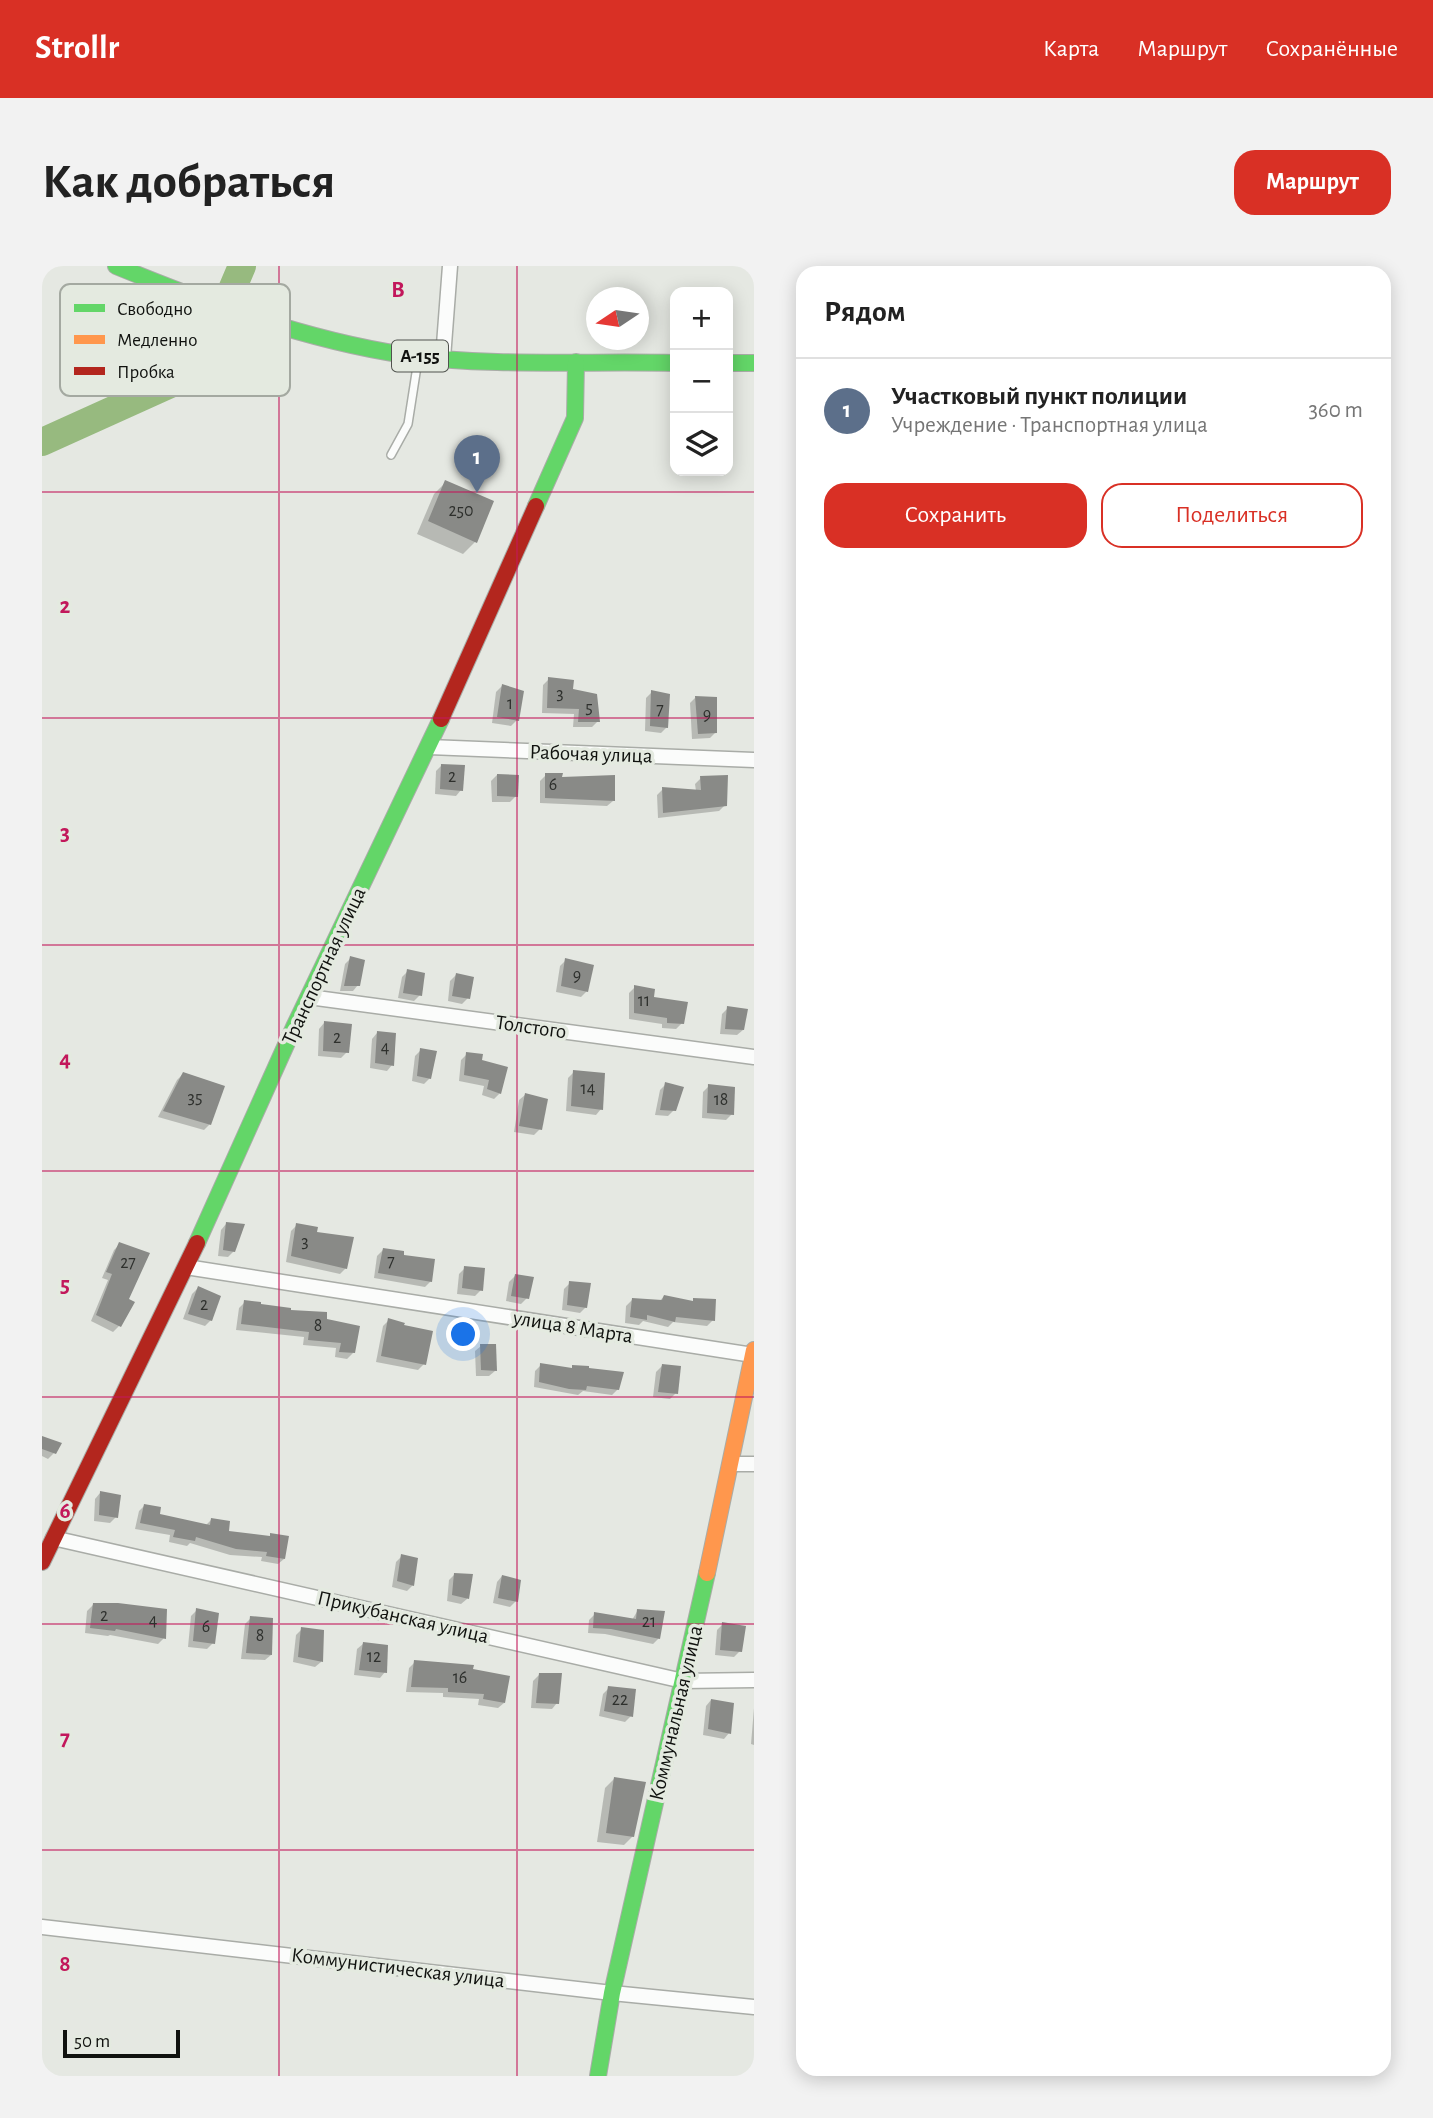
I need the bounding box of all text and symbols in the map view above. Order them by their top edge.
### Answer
text: Strollr [35,32,119,65]
text: Карта [1043,37,1099,61]
text: Маршрут [1137,37,1227,61]
text: Сохранённые [1265,37,1398,61]
button: Маршрут [1234,150,1391,215]
text: Как добраться [42,158,335,207]
text: B [391,279,405,302]
legend [60,284,290,396]
north arrow [586,287,649,350]
map controls [670,287,733,476]
button: + [670,287,733,350]
text: Рядом [824,297,906,327]
text: Свободно [117,300,193,319]
text: Медленно [117,331,197,350]
road number: А-155 [392,340,448,372]
button: − [670,350,733,413]
text: Пробка [117,363,175,382]
text: Участковый пункт полиции [891,383,1187,409]
text: 1 [843,399,851,422]
text: 360 m [1308,399,1363,422]
button: layers [670,413,733,476]
text: Учреждение · Транспортная улица [891,414,1208,437]
pin: 1 [454,435,500,493]
button: Сохранить [824,483,1087,548]
button: Поделиться [1101,483,1363,548]
house number: 250 [448,502,474,520]
text: 2 [60,595,71,618]
house number: 3 [556,685,564,703]
house number: 1 [507,695,513,713]
house number: 5 [585,699,593,717]
house number: 7 [656,701,664,719]
house number: 9 [703,706,711,724]
street label: Рабочая улица [529,741,653,767]
house number: 2 [448,768,456,786]
house number: 6 [549,776,557,794]
text: 3 [60,822,70,845]
street label: Транспортная улица [278,884,370,1048]
house number: 9 [573,967,581,985]
house number: 11 [638,992,650,1010]
street label: Толстого [494,1012,568,1042]
house number: 2 [333,1029,341,1047]
house number: 4 [381,1039,390,1057]
text: 4 [59,1048,71,1071]
house number: 14 [581,1080,596,1098]
house number: 35 [188,1089,202,1107]
house number: 18 [714,1091,728,1109]
house number: 3 [301,1233,309,1251]
house number: 7 [387,1253,395,1271]
house number: 27 [120,1254,136,1272]
text: 5 [60,1274,70,1297]
house number: 2 [200,1296,208,1314]
street label: улица 8 Марта [511,1307,635,1347]
house number: 8 [314,1317,322,1335]
your location [446,1317,480,1351]
text: 6 [59,1500,71,1523]
street label: Прикубанская улица [315,1587,491,1647]
house number: 2 [100,1607,108,1625]
house number: 4 [149,1612,158,1630]
house number: 21 [642,1613,656,1631]
house number: 6 [202,1618,210,1636]
street label: Коммунальная улица [646,1623,706,1803]
house number: 8 [256,1627,264,1645]
house number: 12 [367,1648,381,1666]
house number: 16 [453,1669,467,1687]
house number: 22 [612,1691,628,1709]
text: 7 [60,1727,70,1750]
street label: Коммунистическая улица [290,1944,506,1992]
text: 8 [59,1953,71,1976]
scale bar [63,2027,180,2059]
text: 50 m [74,2032,110,2051]

